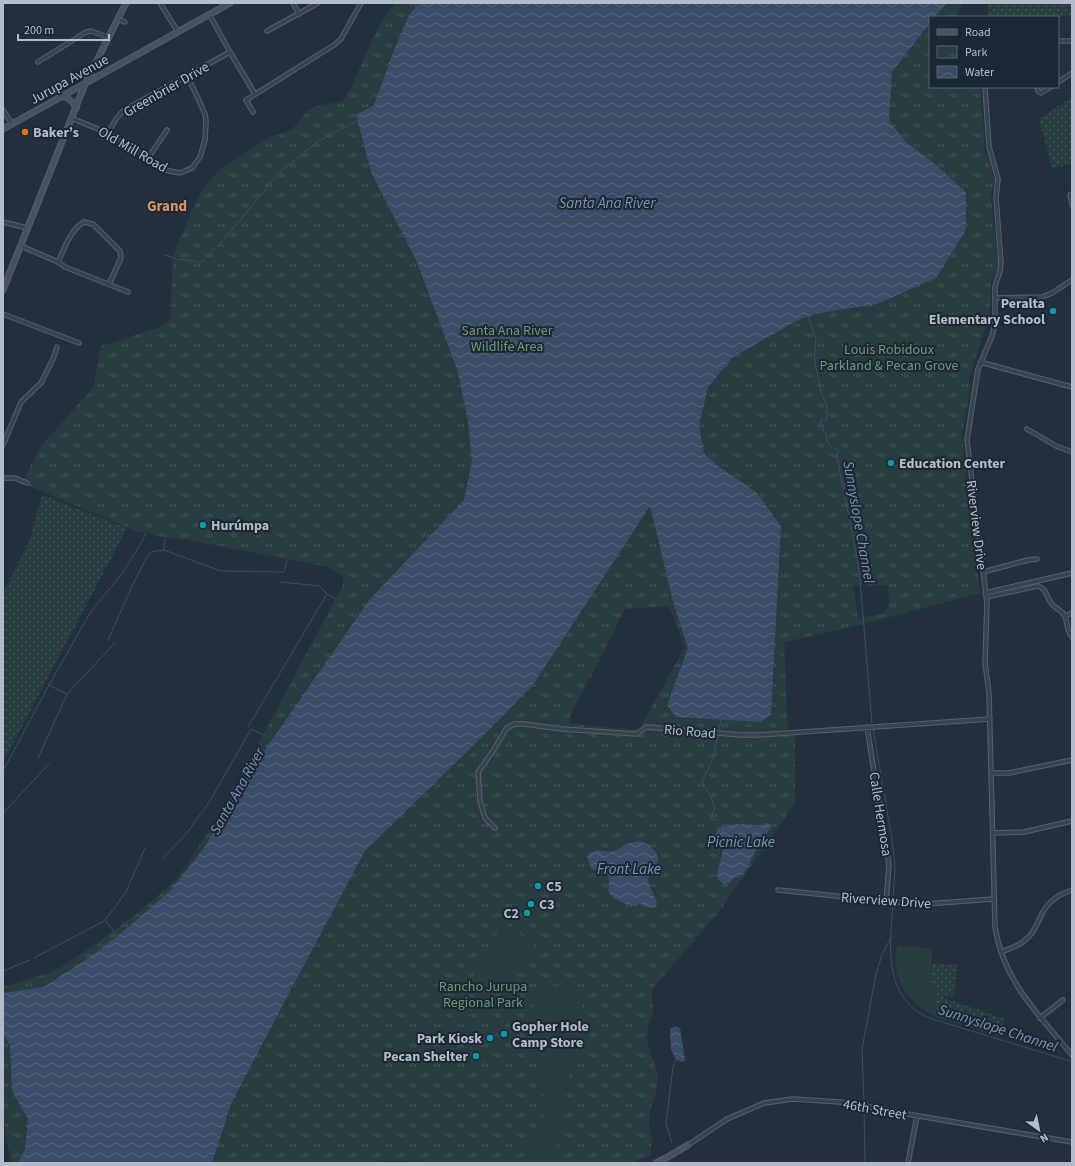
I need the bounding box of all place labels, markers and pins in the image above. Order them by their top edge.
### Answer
place label: Baker’s [33,123,79,143]
marker: Baker’s [20,127,30,137]
place label: Peralta Elementary School [929,294,1045,330]
marker: Peralta Elementary School [1048,306,1058,316]
place label: Education Center [899,454,1006,474]
marker: Education Center [886,458,896,468]
place label: Hurúmpa [211,516,269,536]
marker: Hurúmpa [198,520,208,530]
place label: C5 [546,877,562,897]
marker: C5 [533,881,543,891]
place label: C3 [539,895,555,915]
marker: C3 [526,899,536,909]
place label: C2 [503,904,519,924]
marker: C2 [522,908,532,918]
place label: Gopher Hole Camp Store [512,1017,589,1053]
place label: Park Kiosk [417,1029,482,1049]
marker: Gopher Hole Camp Store [499,1029,509,1039]
marker: Park Kiosk [485,1033,495,1043]
place label: Pecan Shelter [383,1047,468,1067]
marker: Pecan Shelter [471,1051,481,1061]

